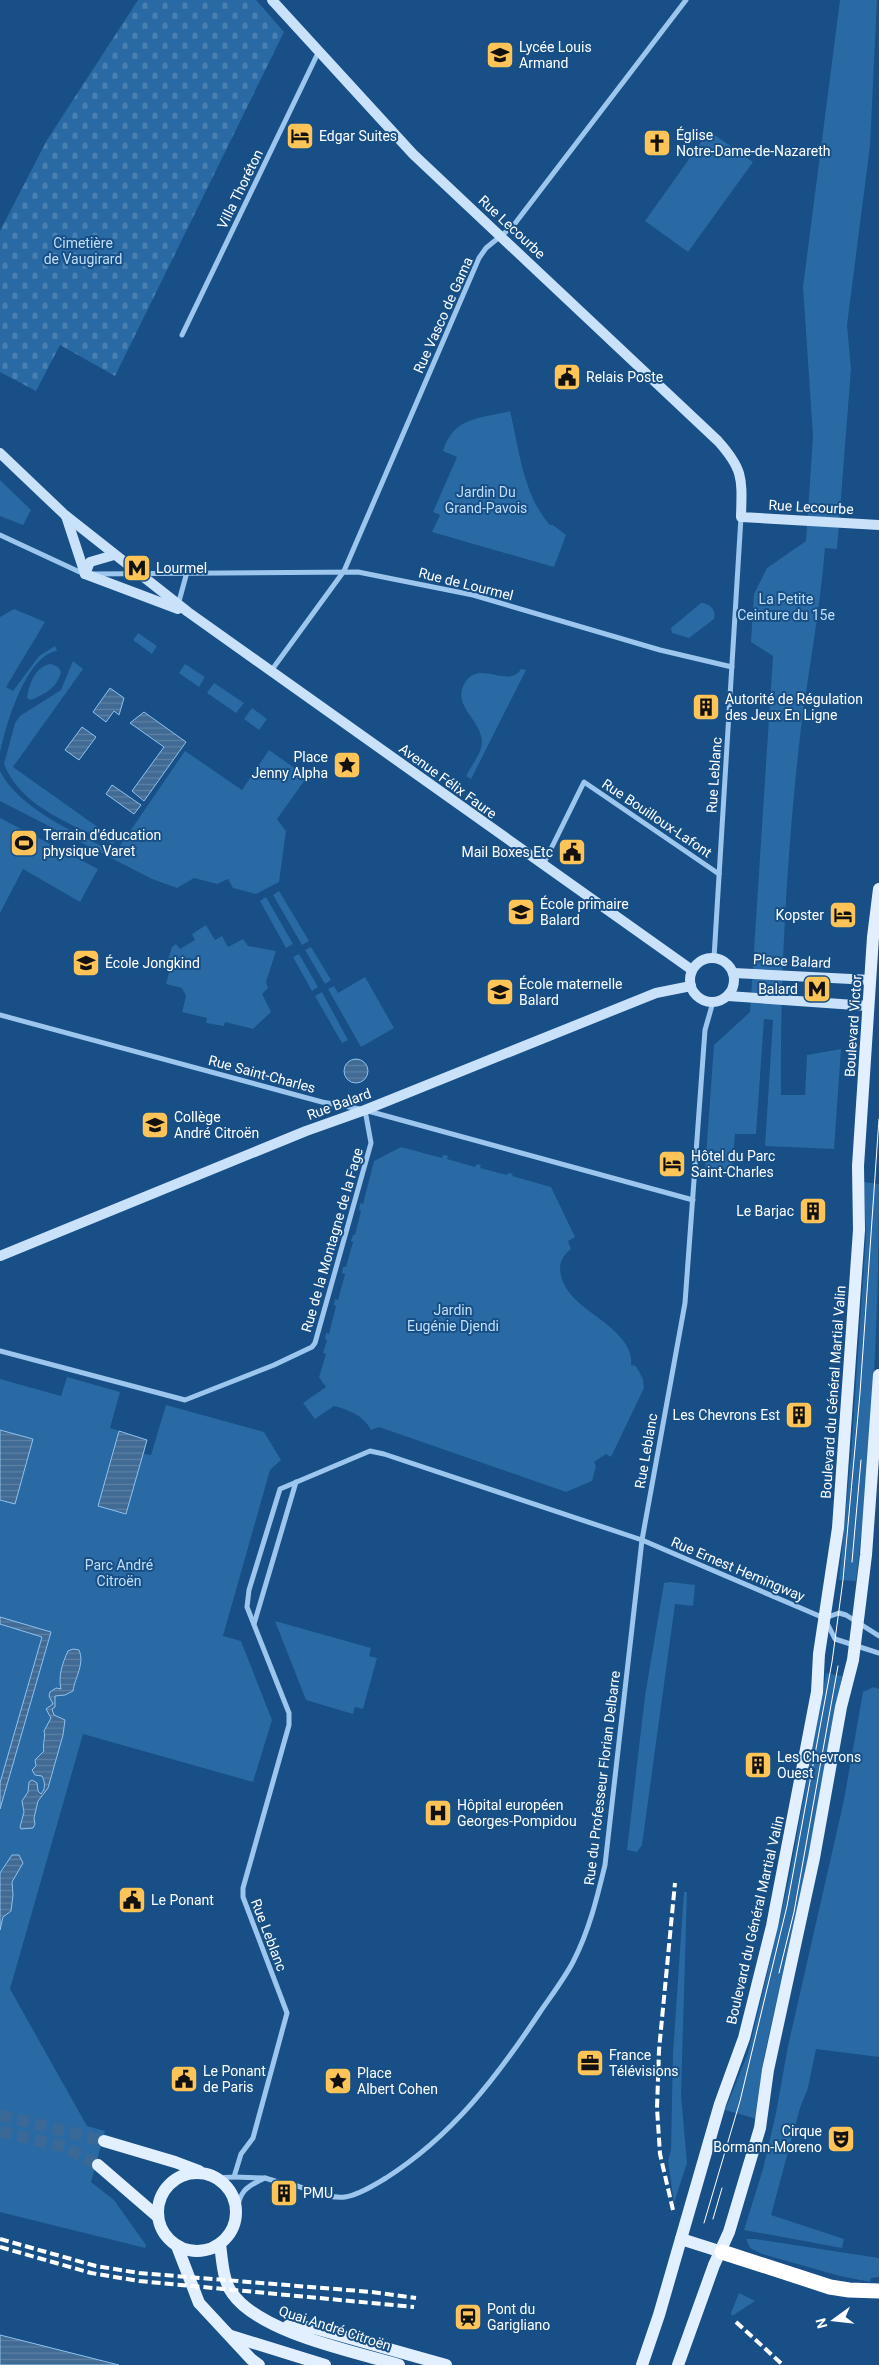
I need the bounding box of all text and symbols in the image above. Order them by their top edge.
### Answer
place label: Lycée Louis Armand [519,39,592,71]
school or university icon: Lycée Louis Armand [485,40,515,70]
hotel icon: Edgar Suites [285,121,315,151]
place label: Église Notre-Dame-de-Nazareth [676,126,831,159]
place label: Edgar Suites [319,128,397,144]
church icon: Église Notre-Dame-de-Nazareth [642,128,672,158]
street label: Villa Thoréton [214,147,266,231]
street label: Rue Lecourbe [475,192,549,262]
park label: Cimetière de Vaugirard [44,235,122,267]
street label: Rue Vasco de Gama [410,255,476,375]
public building icon: Relais Poste [552,362,582,392]
place label: Relais Poste [586,369,663,385]
park label: Jardin Du Grand-Pavois [445,484,527,516]
street label: Rue Lecourbe [768,497,854,517]
metro station icon: Lourmel [122,553,152,583]
place label: Lourmel [156,560,207,576]
street label: Rue de Lourmel [417,564,515,604]
park label: La Petite Ceinture du 15e [737,591,835,623]
place label: Autorité de Régulation des Jeux En Ligne [725,691,863,723]
building icon: Autorité de Régulation des Jeux En Ligne [691,692,721,722]
street label: Rue Leblanc [703,736,725,814]
street label: Avenue Félix Faure [396,740,500,822]
place label: Place Jenny Alpha [252,749,328,781]
place icon: Place Jenny Alpha [332,750,362,780]
street label: Rue Bouilloux-Lafont [599,775,715,861]
place label: Terrain d'éducation physique Varet [43,827,161,859]
sports icon: Terrain d'éducation physique Varet [9,828,39,858]
public building icon: Mail Boxes Etc [557,837,587,867]
place label: Mail Boxes Etc [462,844,553,860]
place label: École primaire Balard [540,895,629,928]
school or university icon: École primaire Balard [506,897,536,927]
hotel icon: Kopster [828,900,858,930]
place label: Kopster [776,907,824,923]
school or university icon: École Jongkind [71,948,101,978]
street label: Place Balard [753,951,831,971]
place label: École Jongkind [105,954,200,971]
metro station icon: Balard [802,974,832,1004]
street label: Boulevard Victor [841,974,865,1078]
place label: École maternelle Balard [519,975,622,1008]
school or university icon: École maternelle Balard [485,977,515,1007]
place label: Balard [758,981,798,997]
street label: Rue Saint-Charles [207,1052,317,1096]
street label: Rue Balard [305,1085,373,1123]
place label: Collège André Citroën [174,1109,259,1141]
school or university icon: Collège André Citroën [140,1110,170,1140]
street label: Rue de la Montagne de la Fage [298,1146,366,1334]
place label: Hôtel du Parc Saint-Charles [691,1148,775,1180]
hotel icon: Hôtel du Parc Saint-Charles [657,1149,687,1179]
building icon: Le Barjac [798,1196,828,1226]
place label: Le Barjac [736,1203,794,1219]
street label: Boulevard du Général Martial Valin [818,1285,848,1499]
park label: Jardin Eugénie Djendi [407,1302,499,1334]
building icon: Les Chevrons Est [784,1400,814,1430]
place label: Les Chevrons Est [673,1407,780,1423]
street label: Rue Leblanc [632,1412,660,1490]
street label: Rue Ernest Hemingway [669,1534,808,1605]
park label: Parc André Citroën [85,1557,153,1589]
street label: Rue du Professeur Florian Delbarre [581,1670,623,1886]
place label: Les Chevrons Ouest [777,1749,861,1781]
building icon: Les Chevrons Ouest [743,1750,773,1780]
place label: Hôpital européen Georges-Pompidou [457,1797,577,1829]
hospital icon: Hôpital européen Georges-Pompidou [423,1798,453,1828]
street label: Boulevard du Général Martial Valin [723,1814,787,2026]
public building icon: Le Ponant [117,1885,147,1915]
place label: Le Ponant [151,1892,214,1908]
street label: Rue Leblanc [248,1897,290,1973]
place label: France Télévisions [609,2047,679,2079]
office icon: France Télévisions [575,2048,605,2078]
place label: Le Ponant de Paris [203,2063,266,2095]
public building icon: Le Ponant de Paris [169,2064,199,2094]
place label: Place Albert Cohen [357,2065,438,2097]
place icon: Place Albert Cohen [323,2066,353,2096]
place label: Cirque Bormann-Moreno [713,2123,822,2155]
theatre icon: Cirque Bormann-Moreno [826,2124,856,2154]
building icon: PMU [269,2178,299,2208]
place label: PMU [303,2185,333,2201]
north arrow [809,2295,859,2345]
place label: Pont du Garigliano [487,2301,550,2333]
street label: Quai André Citroën [277,2302,393,2354]
station icon: Pont du Garigliano [453,2302,483,2332]
text: N [812,2317,830,2330]

